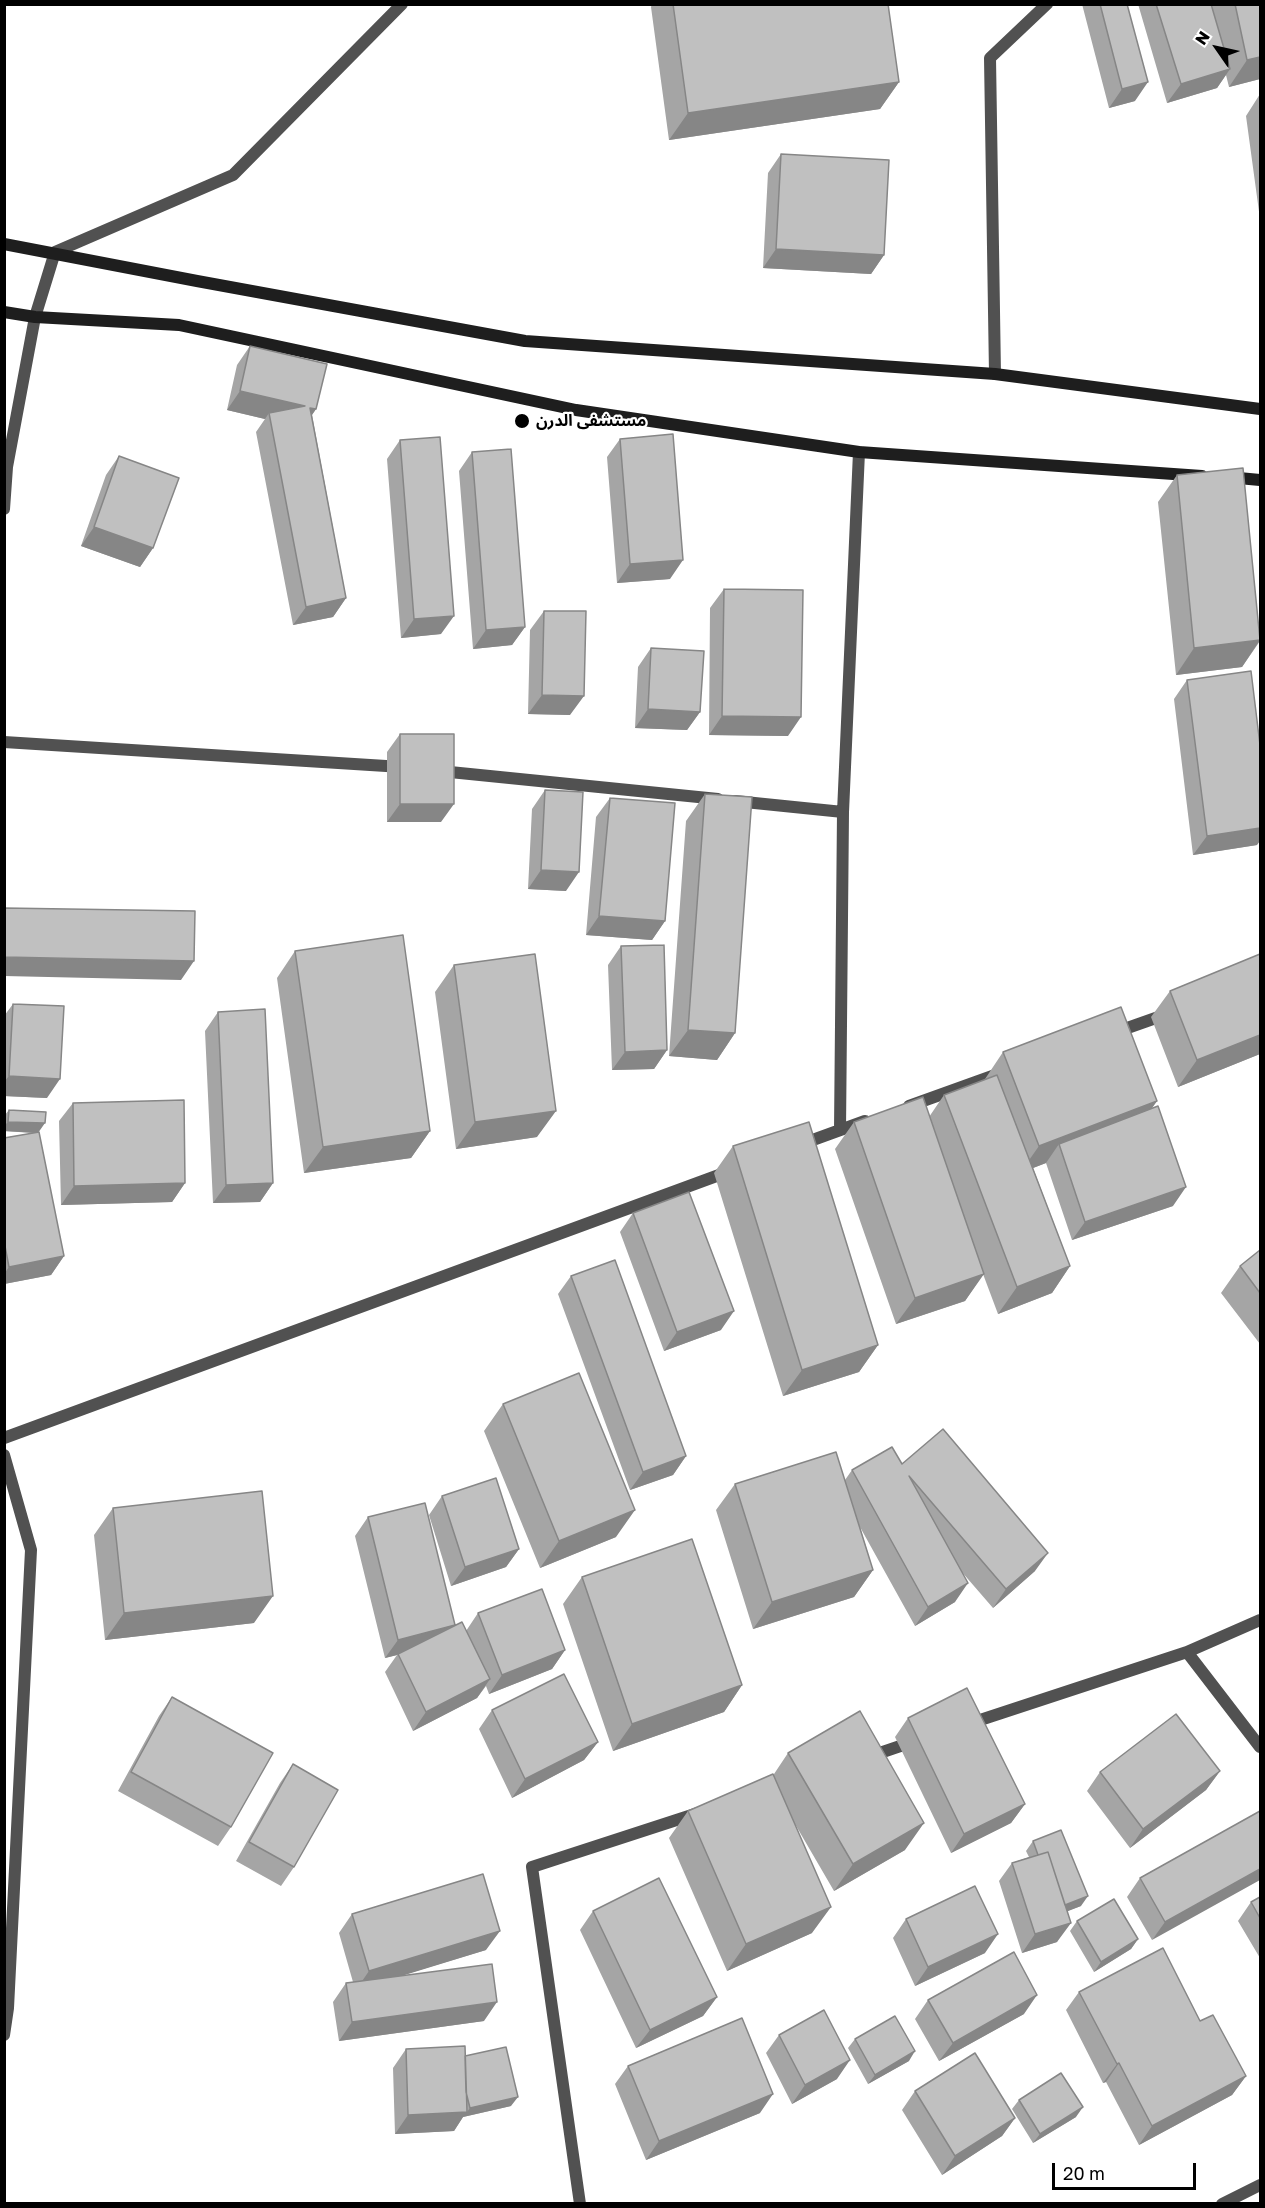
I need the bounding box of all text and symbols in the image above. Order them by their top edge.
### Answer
north arrow [1187,18,1247,78]
text: N [1190,27,1214,49]
place label: مستشفى الدرن [536,411,646,431]
marker: مستشفى الدرن [513,412,531,430]
scale bar [1055,2151,1199,2189]
text: 20 m [1063,2162,1105,2184]

